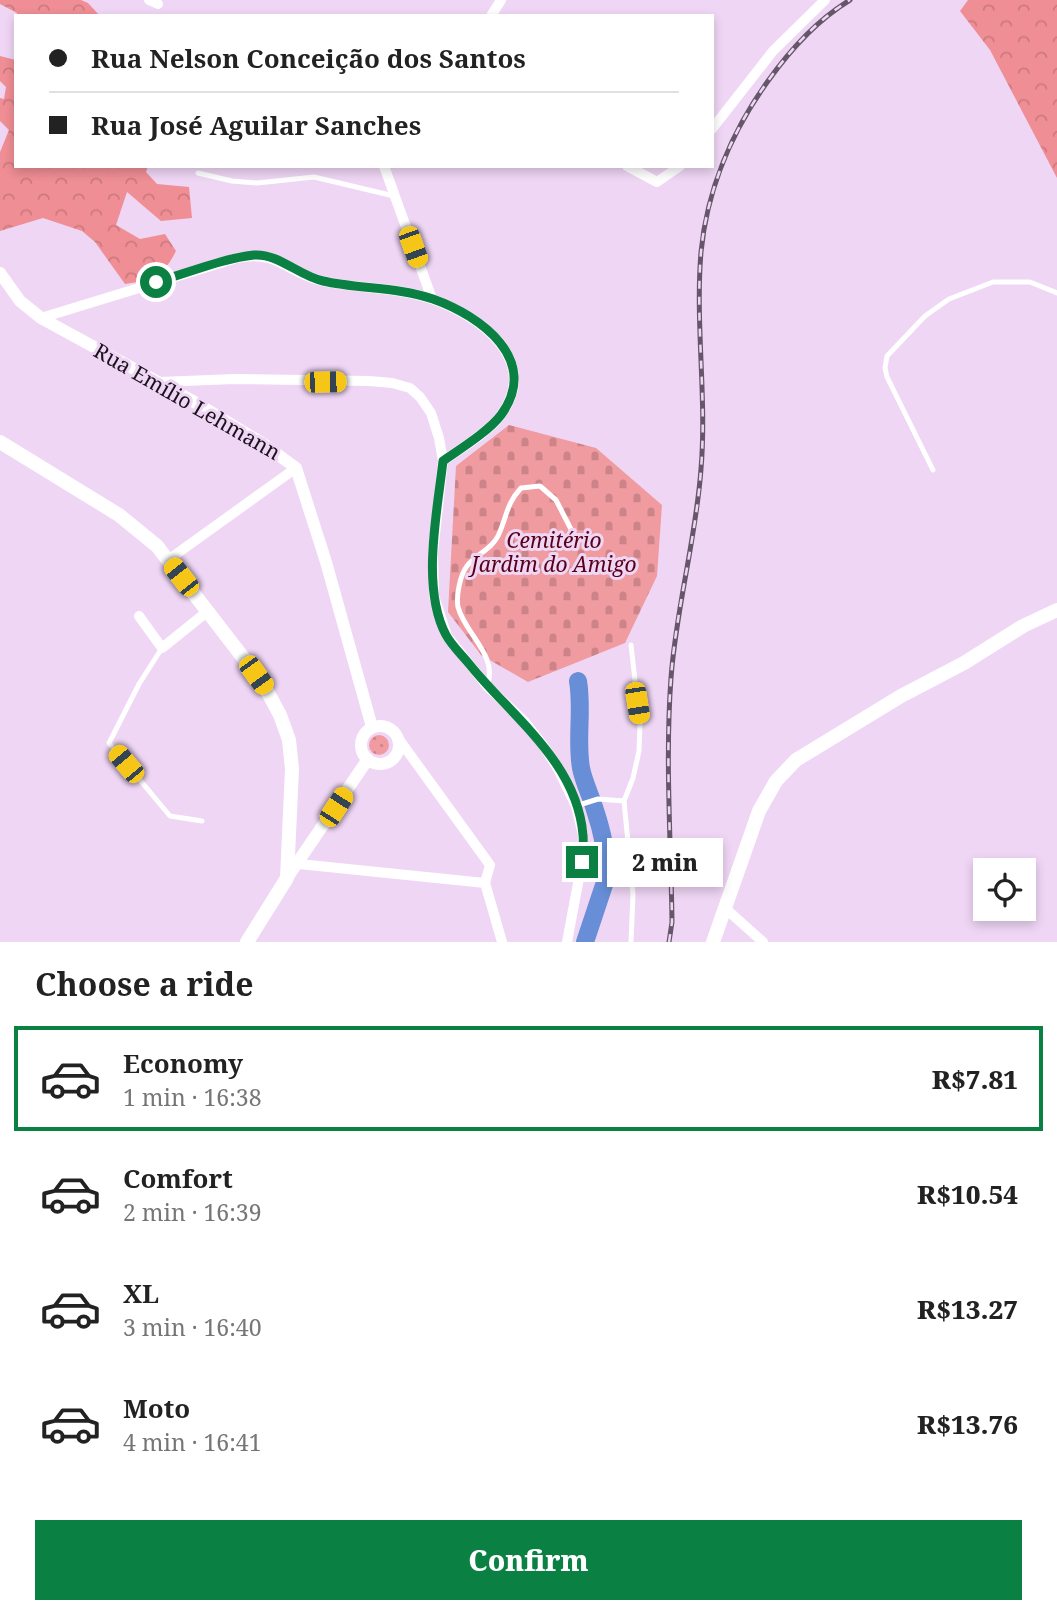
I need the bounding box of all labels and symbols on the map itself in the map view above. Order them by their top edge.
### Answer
car [396,224,431,270]
route start [140,266,172,298]
street label: Rua Emílio Lehmann [89,336,286,466]
car [304,371,347,393]
park label: Cemitério Jardim do Amigo [467,526,637,578]
car [160,554,203,600]
car [236,652,277,698]
car [624,681,651,725]
car [105,741,148,787]
car [316,784,357,830]
callout: 2 min [606,838,722,886]
route end [566,846,598,878]

